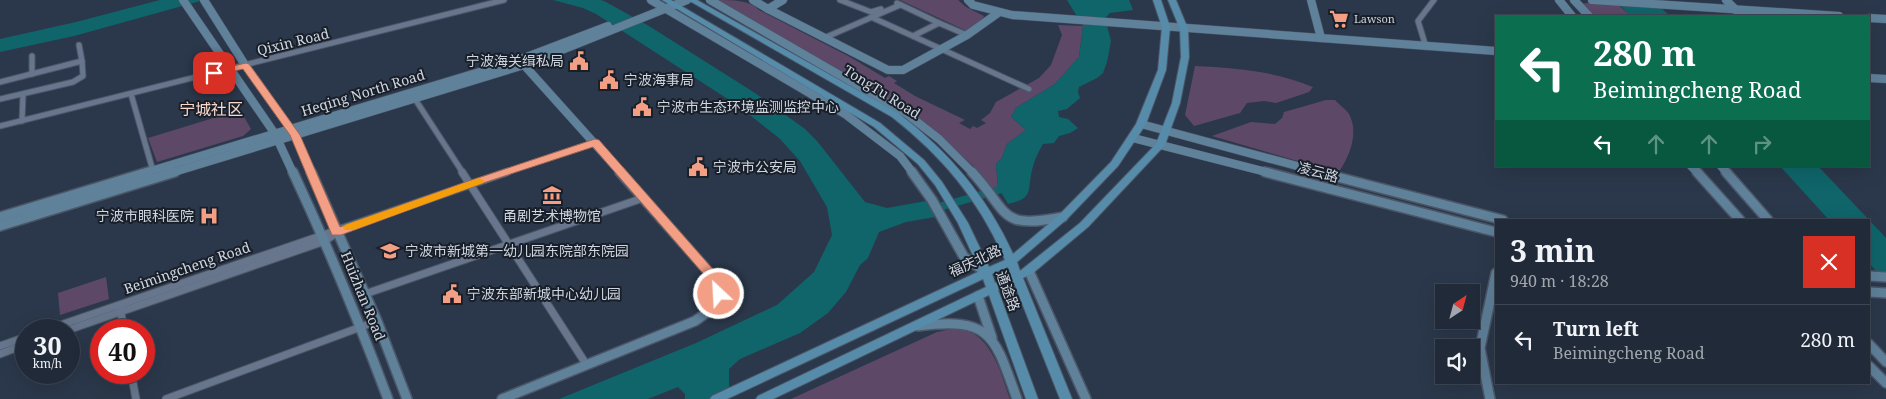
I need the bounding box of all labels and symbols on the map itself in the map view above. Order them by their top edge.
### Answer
supermarket icon: Lawson [1328,8,1350,30]
place label: Lawson [1354,11,1395,26]
street label: Qixin Road [255,23,331,60]
public building icon: 宁波海关缉私局 [568,50,590,72]
place label: 宁波海关缉私局 [466,51,564,70]
pin [193,52,235,94]
street label: TongTu Road [840,60,925,123]
street label: Heqing North Road [299,65,427,120]
public building icon: 宁波海事局 [598,69,620,91]
place label: 宁波海事局 [624,70,694,89]
public building icon: 宁波市生态环境监测监控中心 [631,96,653,118]
place label: 宁波市生态环境监测监控中心 [657,97,839,116]
district label: 宁城社区 [179,98,243,120]
public building icon: 宁波市公安局 [687,156,709,178]
place label: 宁波市公安局 [713,157,797,176]
street label: 凌云路 [1295,157,1341,186]
museum icon: 甬剧艺术博物馆 [541,184,563,206]
hospital icon: 宁波市眼科医院 [198,205,220,227]
place label: 宁波市眼科医院 [96,206,194,225]
place label: 甬剧艺术博物馆 [503,206,601,225]
street label: Beimingcheng Road [121,237,253,298]
school or university icon: 宁波市新城第一幼儿园东院部东院园 [379,240,401,262]
street label: 福庆北路 [945,240,1004,281]
place label: 宁波市新城第一幼儿园东院部东院园 [405,241,629,260]
street label: Huizhan Road [337,248,390,344]
position arrow [692,267,744,319]
street label: 通途路 [992,268,1025,314]
public building icon: 宁波东部新城中心幼儿园 [441,283,463,305]
place label: 宁波东部新城中心幼儿园 [467,284,621,303]
north arrow [1435,284,1480,329]
speed limit sign: 40 [90,319,155,384]

